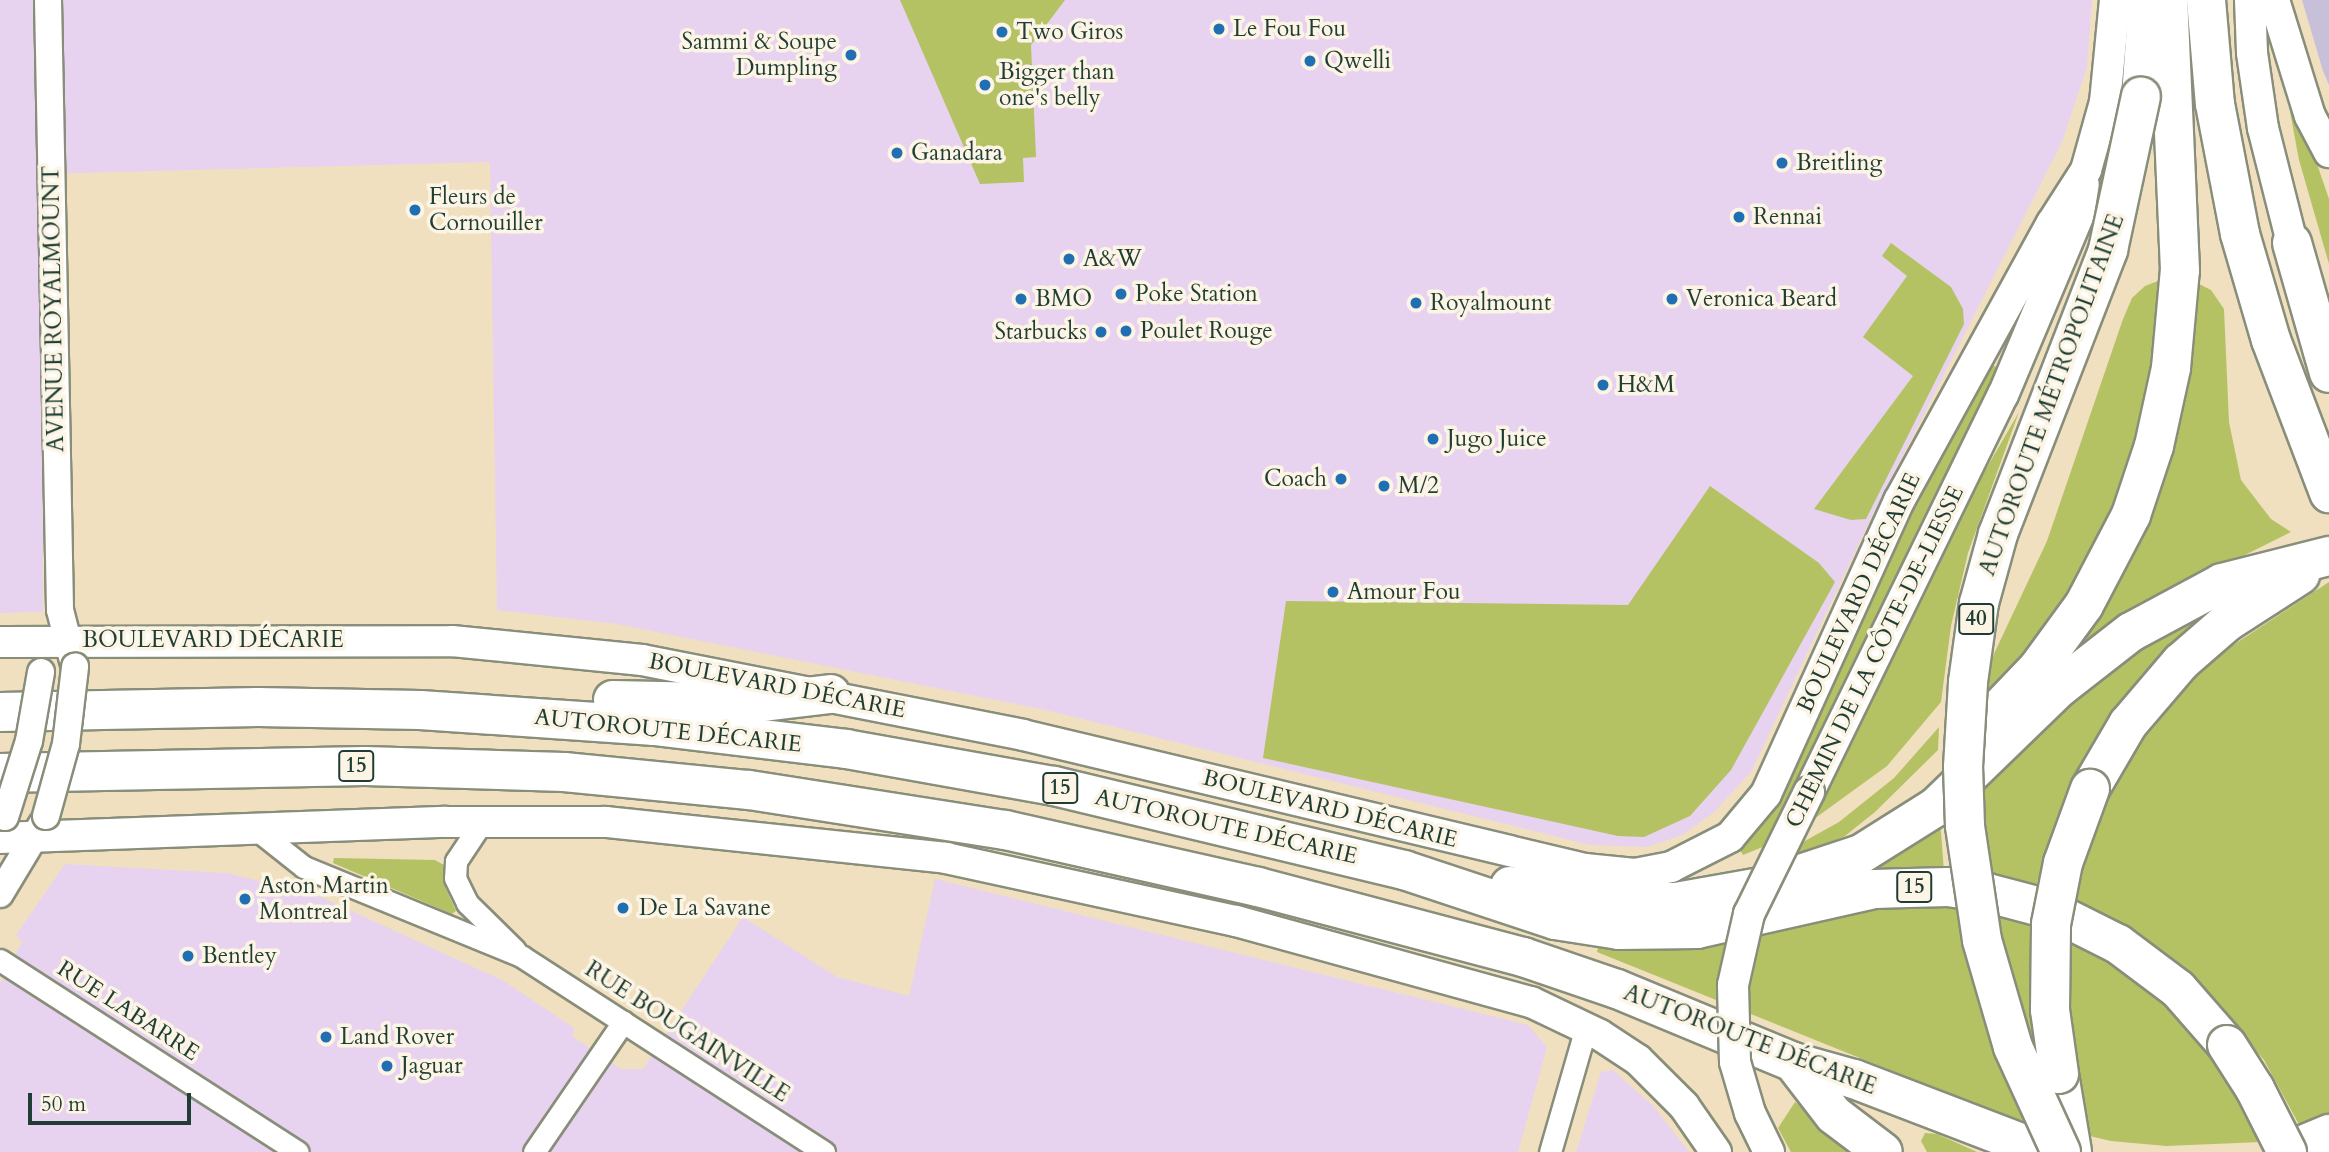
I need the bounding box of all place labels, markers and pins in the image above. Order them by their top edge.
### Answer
place label: Le Fou Fou [1233,15,1346,43]
place label: Two Giros [1016,18,1123,46]
marker: Le Fou Fou [1211,21,1227,37]
marker: Two Giros [994,24,1010,40]
place label: Sammi & Soupe Dumpling [681,28,837,82]
marker: Sammi & Soupe Dumpling [843,47,859,63]
place label: Qwelli [1324,47,1391,75]
marker: Qwelli [1302,53,1318,69]
place label: Bigger than one's belly [999,58,1115,112]
marker: Bigger than one's belly [977,77,993,93]
place label: Ganadara [911,139,1003,167]
marker: Ganadara [889,145,905,161]
place label: Breitling [1796,149,1882,177]
marker: Breitling [1774,155,1790,171]
place label: Fleurs de Cornouiller [429,183,543,237]
marker: Fleurs de Cornouiller [407,202,423,218]
place label: Rennai [1753,203,1822,231]
marker: Rennai [1731,209,1747,225]
place label: A&W [1083,245,1142,273]
marker: A&W [1061,251,1077,267]
place label: Poke Station [1135,280,1258,308]
place label: BMO [1035,285,1092,313]
place label: Veronica Beard [1686,285,1837,313]
marker: Poke Station [1113,286,1129,302]
place label: Royalmount [1430,289,1551,317]
marker: BMO [1013,291,1029,307]
marker: Veronica Beard [1664,291,1680,307]
marker: Royalmount [1408,295,1424,311]
place label: Poulet Rouge [1140,317,1273,345]
place label: Starbucks [994,318,1087,346]
marker: Poulet Rouge [1118,323,1134,339]
marker: Starbucks [1093,324,1109,340]
place label: H&M [1617,371,1675,399]
marker: H&M [1595,377,1611,393]
place label: Jugo Juice [1447,425,1547,453]
marker: Jugo Juice [1425,431,1441,447]
place label: Coach [1264,465,1327,493]
marker: Coach [1333,471,1349,487]
place label: M/2 [1398,472,1439,500]
marker: M/2 [1376,478,1392,494]
place label: Amour Fou [1347,578,1461,606]
marker: Amour Fou [1325,584,1341,600]
place label: Aston Martin Montreal [259,872,389,926]
marker: Aston Martin Montreal [237,891,253,907]
place label: De La Savane [639,894,771,922]
marker: De La Savane [613,898,633,918]
place label: Bentley [202,942,277,970]
marker: Bentley [180,948,196,964]
place label: Land Rover [340,1023,454,1051]
marker: Land Rover [318,1029,334,1045]
place label: Jaguar [401,1052,463,1080]
marker: Jaguar [379,1058,395,1074]

